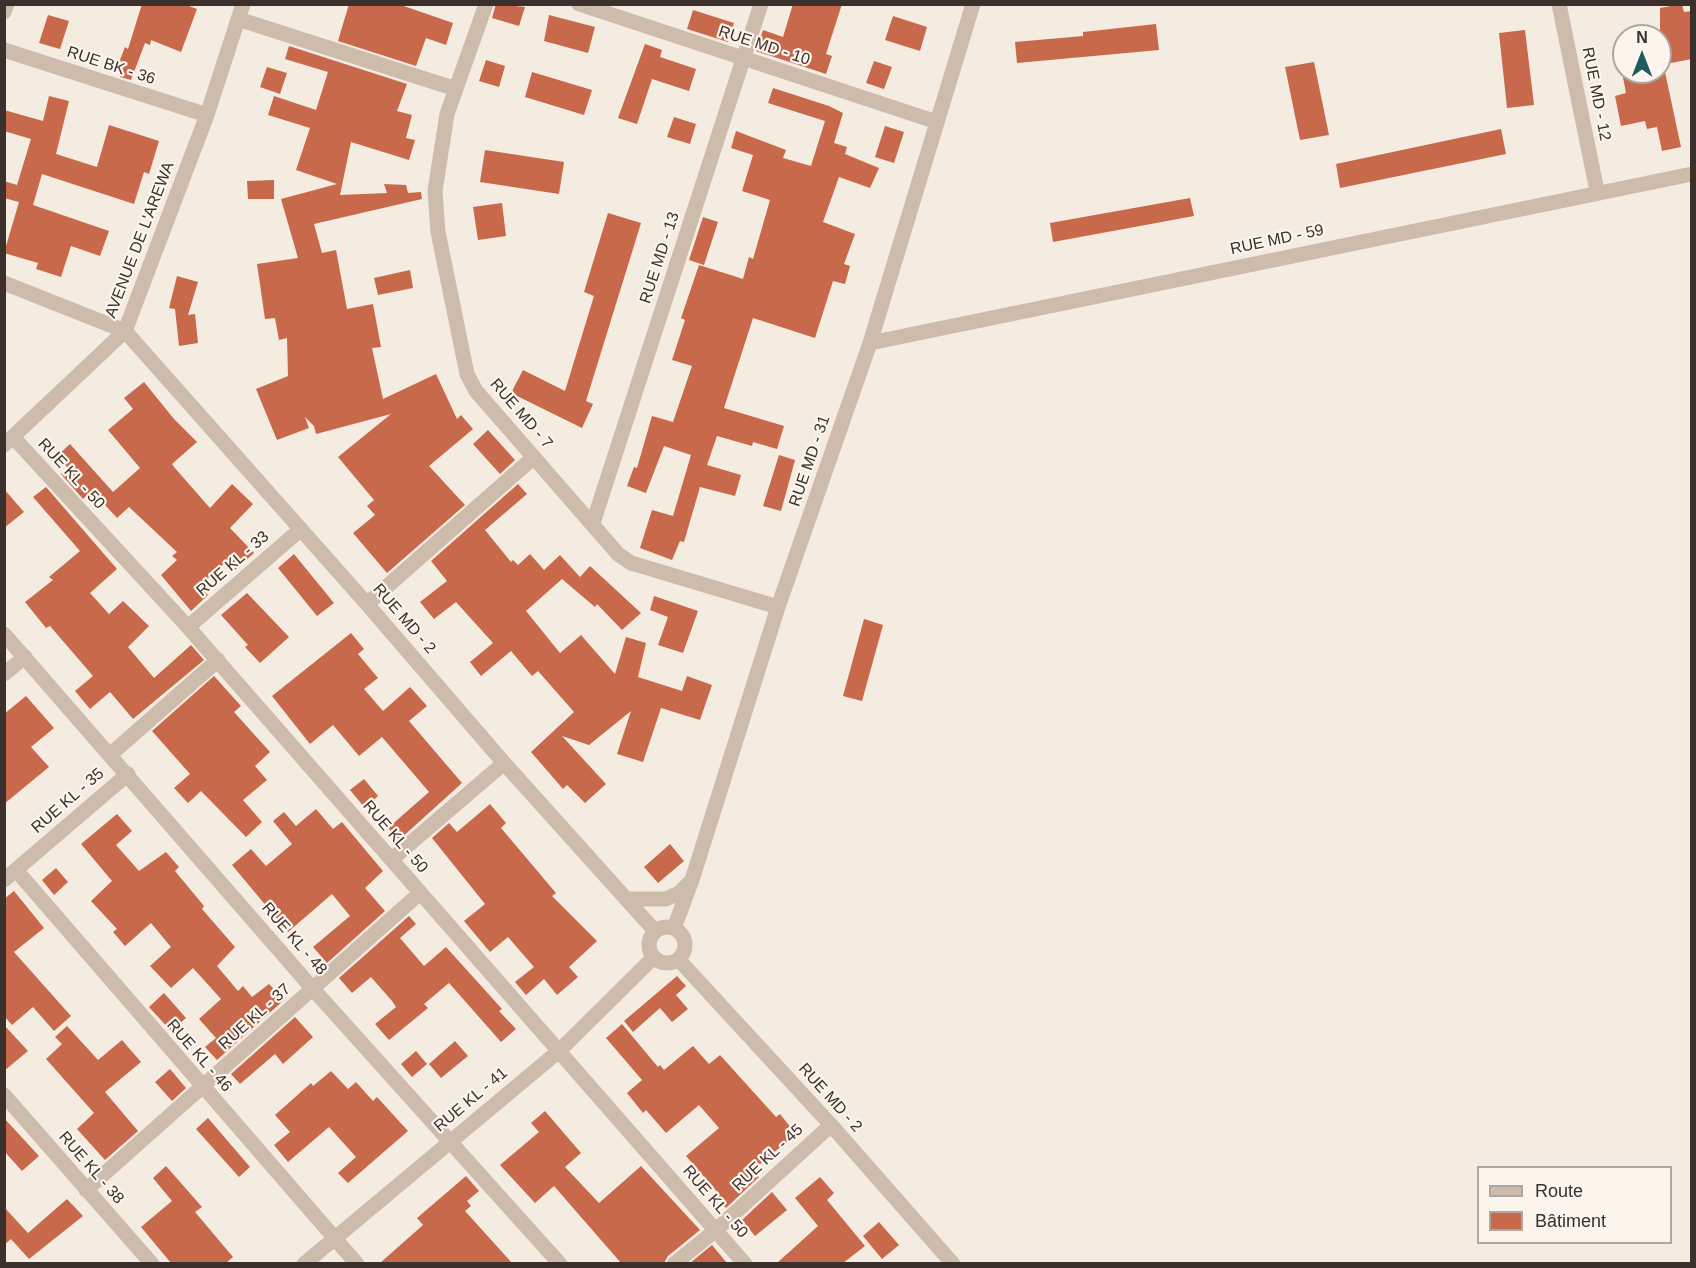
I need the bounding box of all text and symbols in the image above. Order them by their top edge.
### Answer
street label: RUE MD - 10 [716,22,812,70]
north arrow [1612,24,1672,84]
text: N [1636,29,1648,46]
street label: RUE BK - 36 [64,43,158,89]
street label: RUE MD - 12 [1578,45,1614,143]
street label: AVENUE DE L'AREWA [101,159,179,321]
street label: RUE MD - 13 [636,210,684,306]
street label: RUE MD - 59 [1228,221,1326,259]
street label: RUE MD - 7 [485,375,557,453]
street label: RUE MD - 31 [785,413,835,509]
street label: RUE KL - 50 [33,435,109,513]
street label: RUE KL - 33 [193,527,273,601]
street label: RUE MD - 2 [368,580,440,658]
street label: RUE KL - 35 [28,764,108,838]
street label: RUE KL - 50 [358,797,432,877]
street label: RUE KL - 48 [257,899,331,979]
street label: RUE KL - 37 [215,980,295,1054]
street label: RUE KL - 46 [162,1016,236,1096]
street label: RUE MD - 2 [794,1060,866,1136]
street label: RUE KL - 41 [430,1064,512,1136]
street label: RUE KL - 45 [729,1120,807,1196]
street label: RUE KL - 38 [54,1128,128,1208]
street label: RUE KL - 50 [678,1162,752,1242]
legend [1477,1166,1672,1244]
text: Route [1535,1181,1583,1201]
text: Bâtiment [1535,1211,1606,1231]

